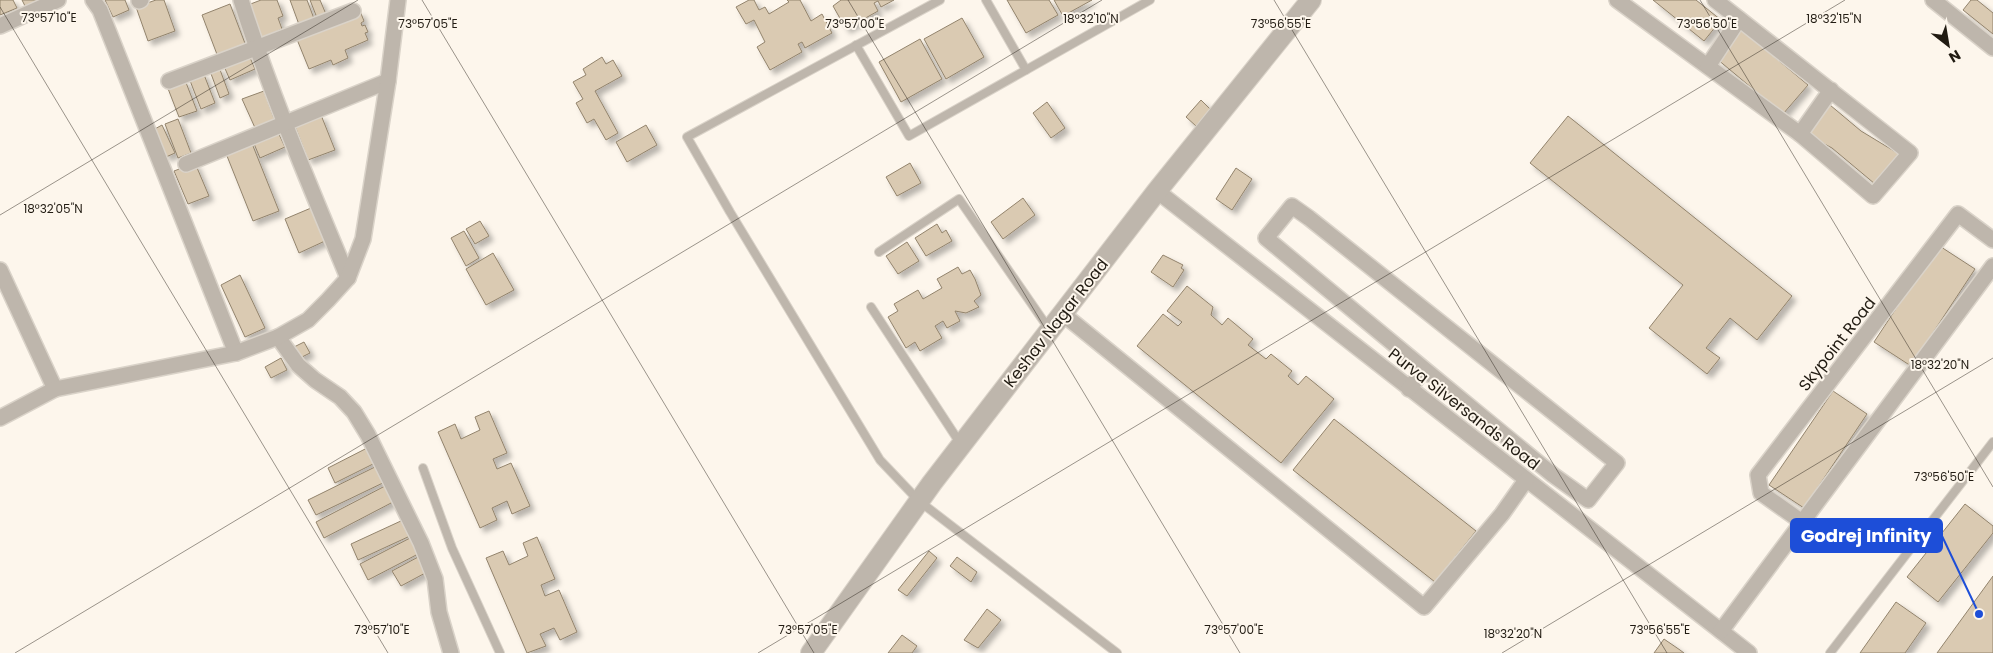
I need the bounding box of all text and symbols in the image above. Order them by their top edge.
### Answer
text: 73°57'10"E [21,9,77,26]
text: 18°32'10"N [1063,10,1119,27]
text: 18°32'15"N [1806,10,1862,27]
text: 73°57'05"E [398,15,458,32]
text: 73°57'00"E [825,15,885,32]
text: 73°56'55"E [1251,15,1311,32]
text: 73°56'50"E [1677,15,1737,32]
north arrow [1923,20,1973,70]
text: N [1945,45,1964,67]
text: 18°32'05"N [23,200,83,217]
street label: Keshav Nagar Road [998,254,1114,392]
street label: Skypoint Road [1793,292,1881,396]
street label: Purva Silversands Road [1384,343,1544,475]
text: 18°32'20"N [1911,356,1969,373]
text: 73°56'50"E [1914,468,1974,485]
callout: Godrej Infinity [1791,519,1942,552]
text: Godrej Infinity [1801,523,1932,548]
text: 73°57'10"E [354,621,410,638]
text: 73°57'05"E [778,621,838,638]
text: 73°57'00"E [1204,621,1264,638]
text: 73°56'55"E [1630,621,1690,638]
text: 18°32'20"N [1484,625,1542,642]

